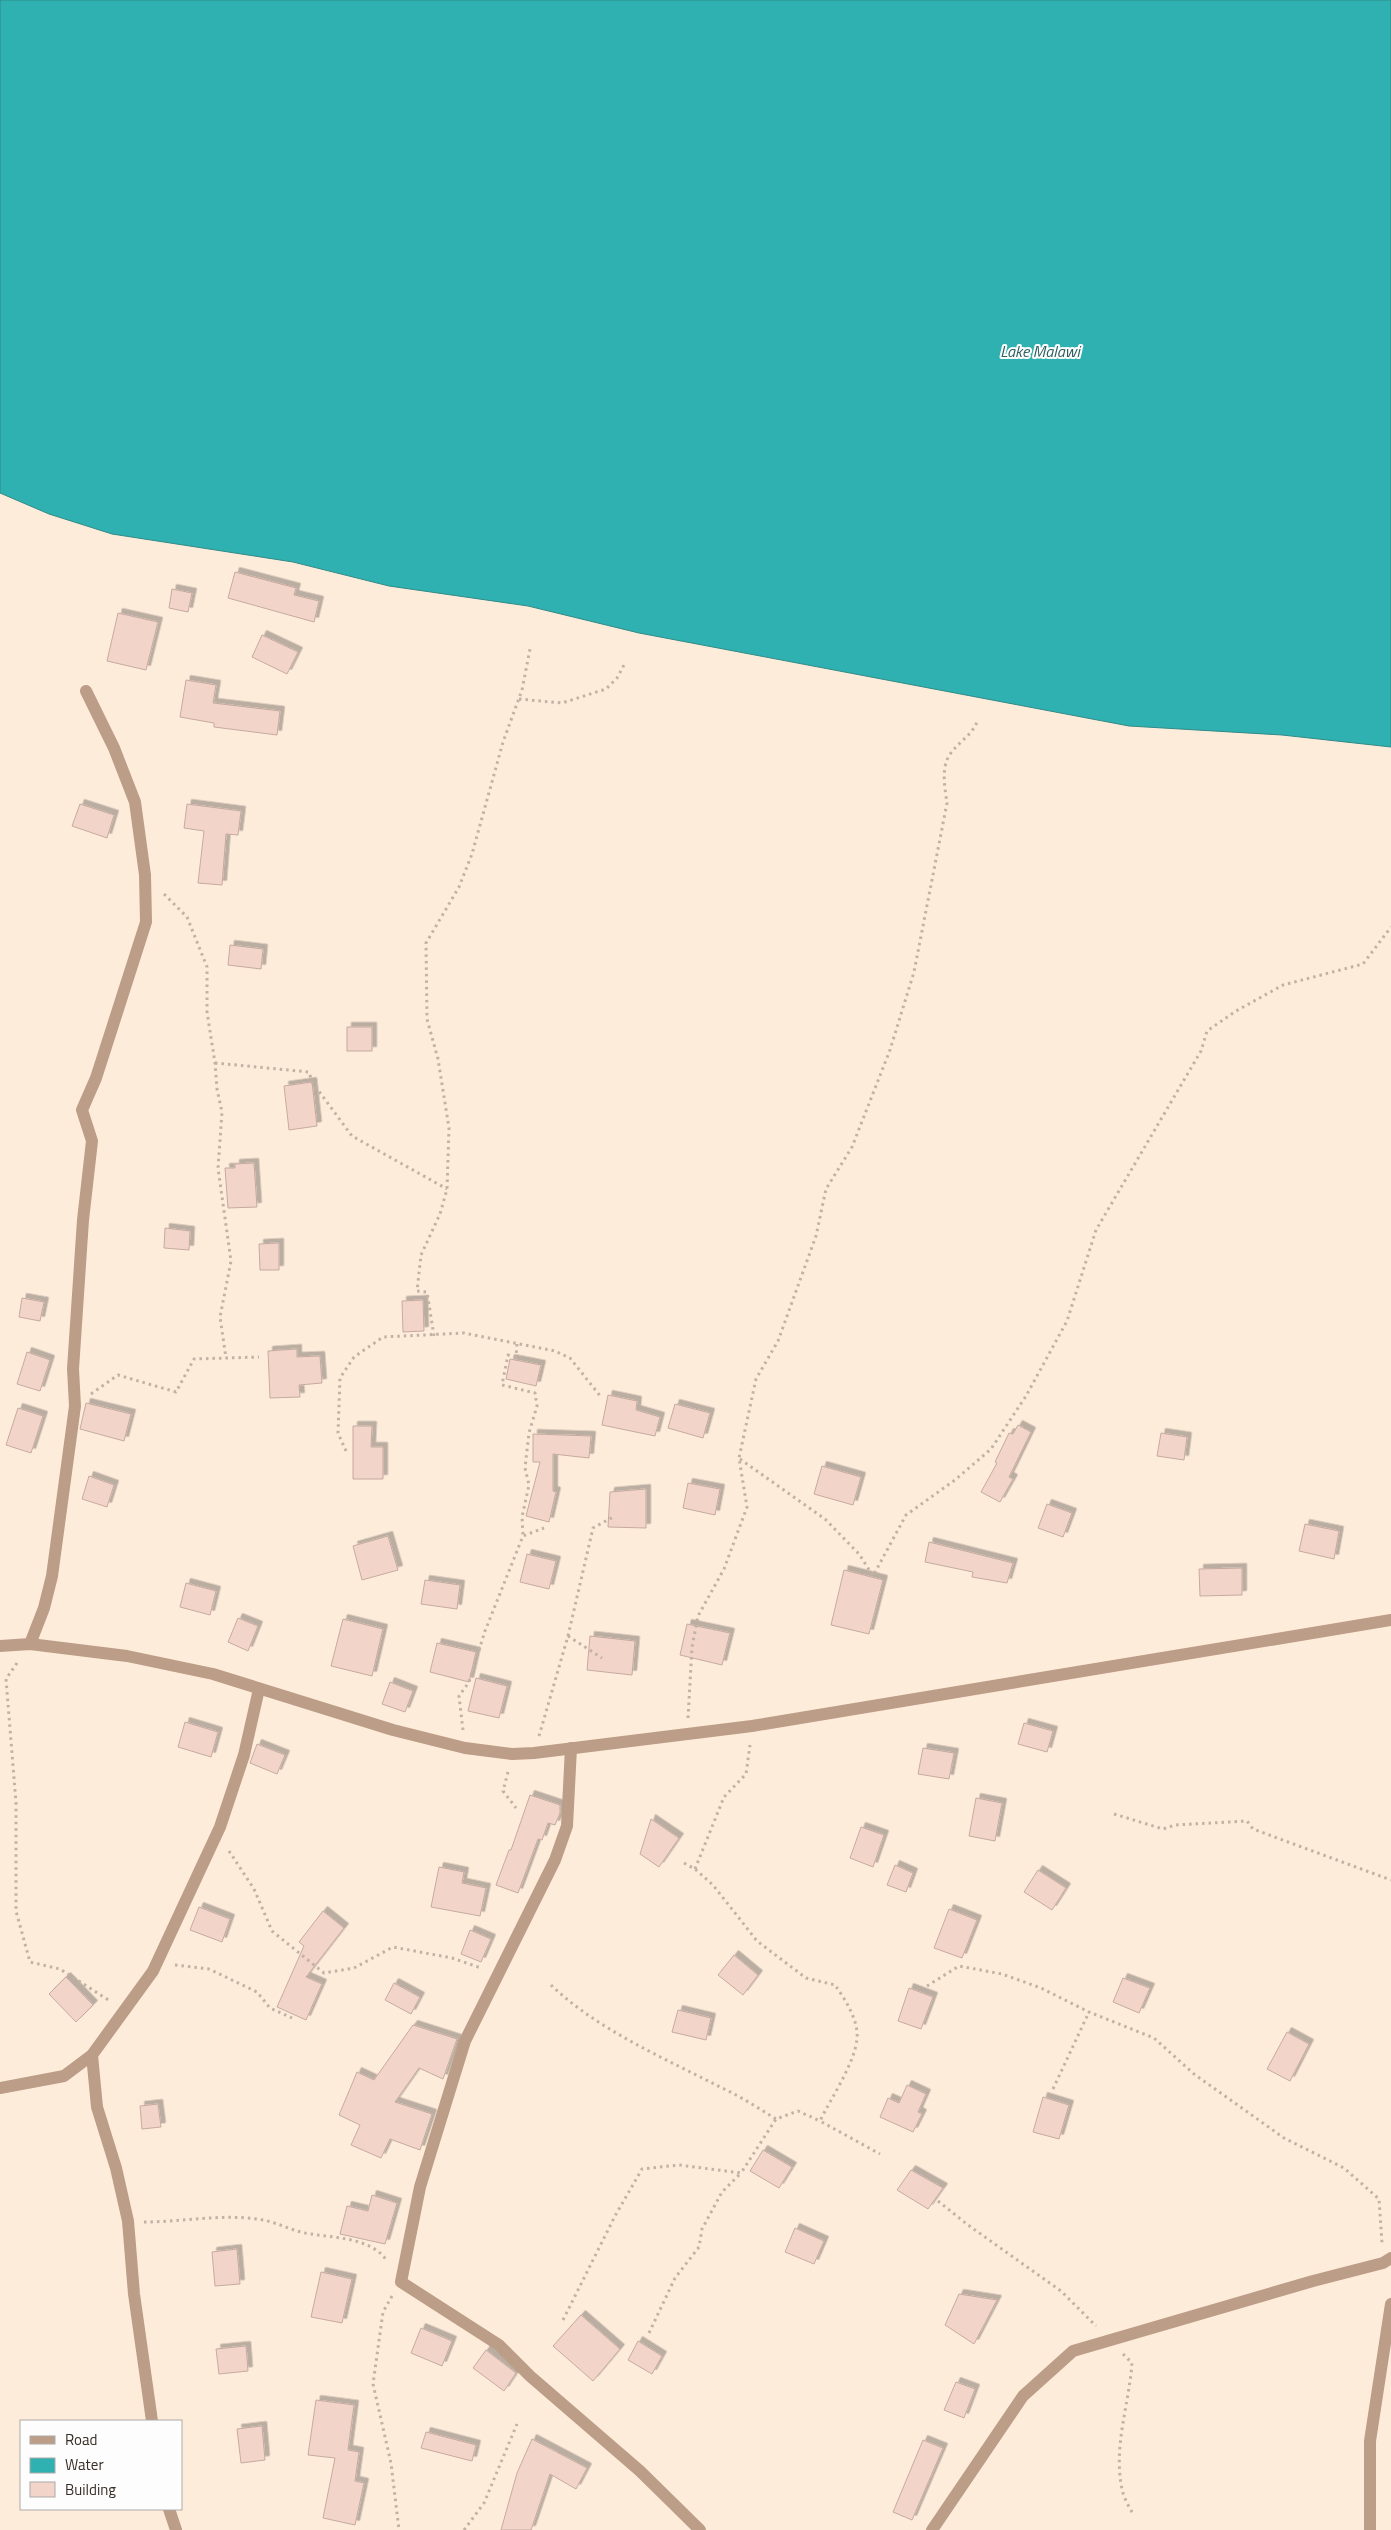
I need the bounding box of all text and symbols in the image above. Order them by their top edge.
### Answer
water label: Lake Malawi [1000,339,1081,363]
legend [20,2420,182,2510]
text: Road [65,2428,97,2451]
text: Water [65,2453,104,2476]
text: Building [65,2478,116,2501]

